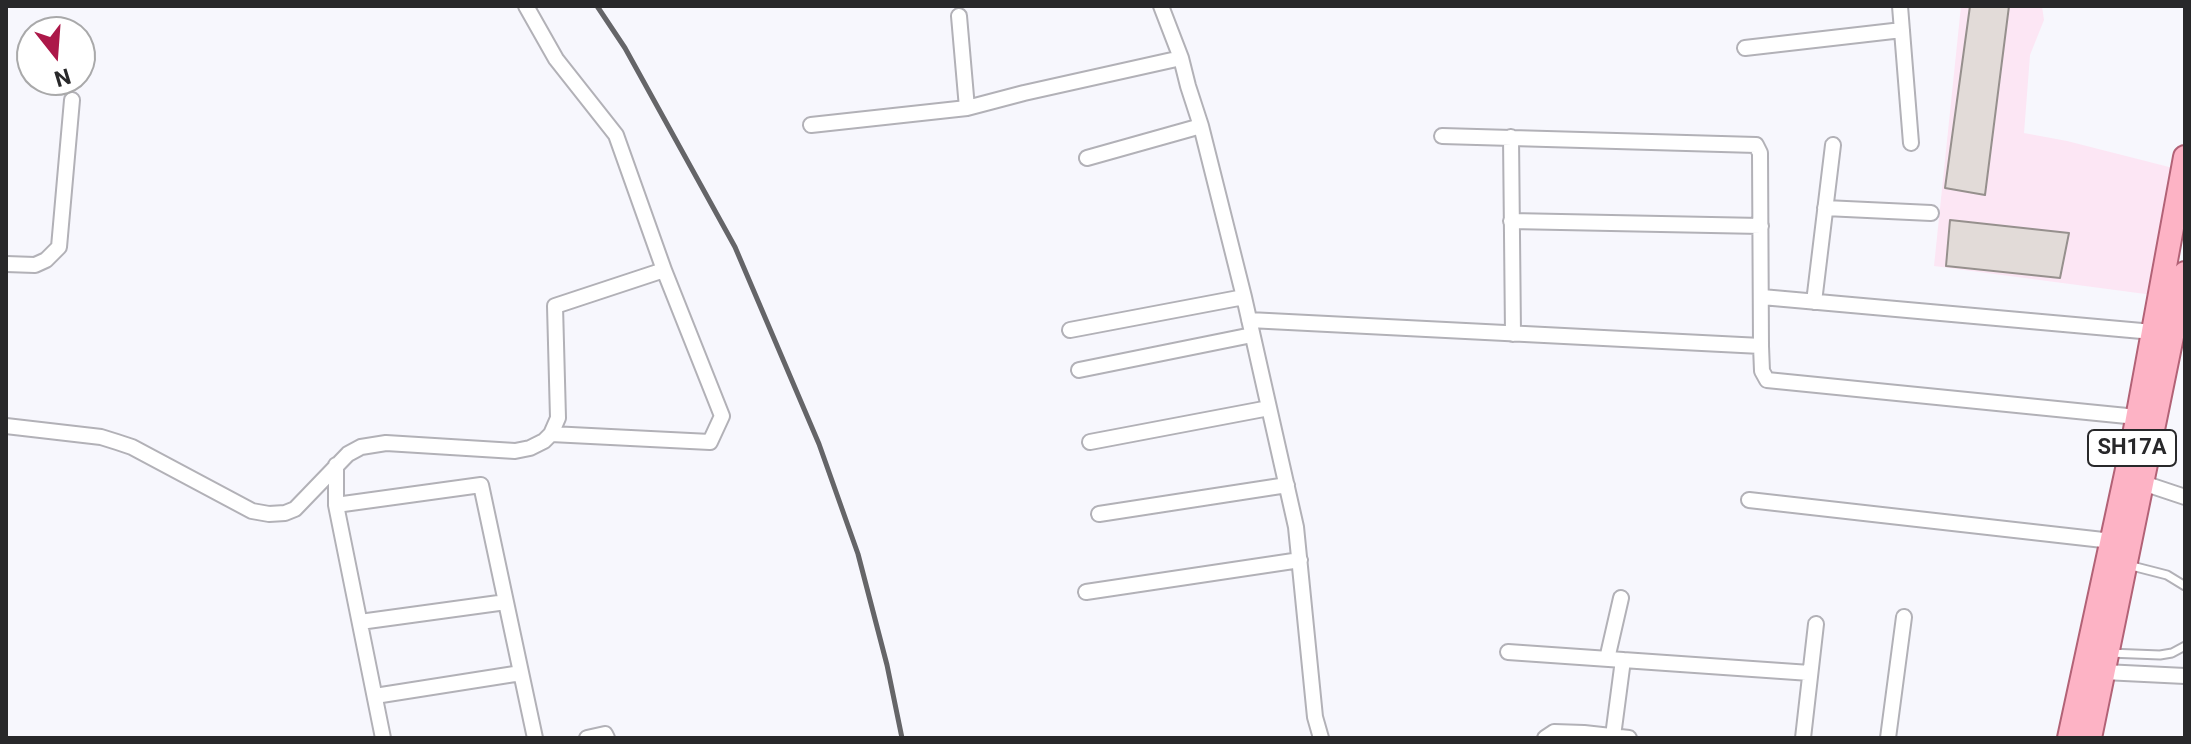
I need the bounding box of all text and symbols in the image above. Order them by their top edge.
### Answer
north arrow [16,16,96,96]
text: N [51,63,74,92]
road number: SH17A [2088,430,2176,466]

